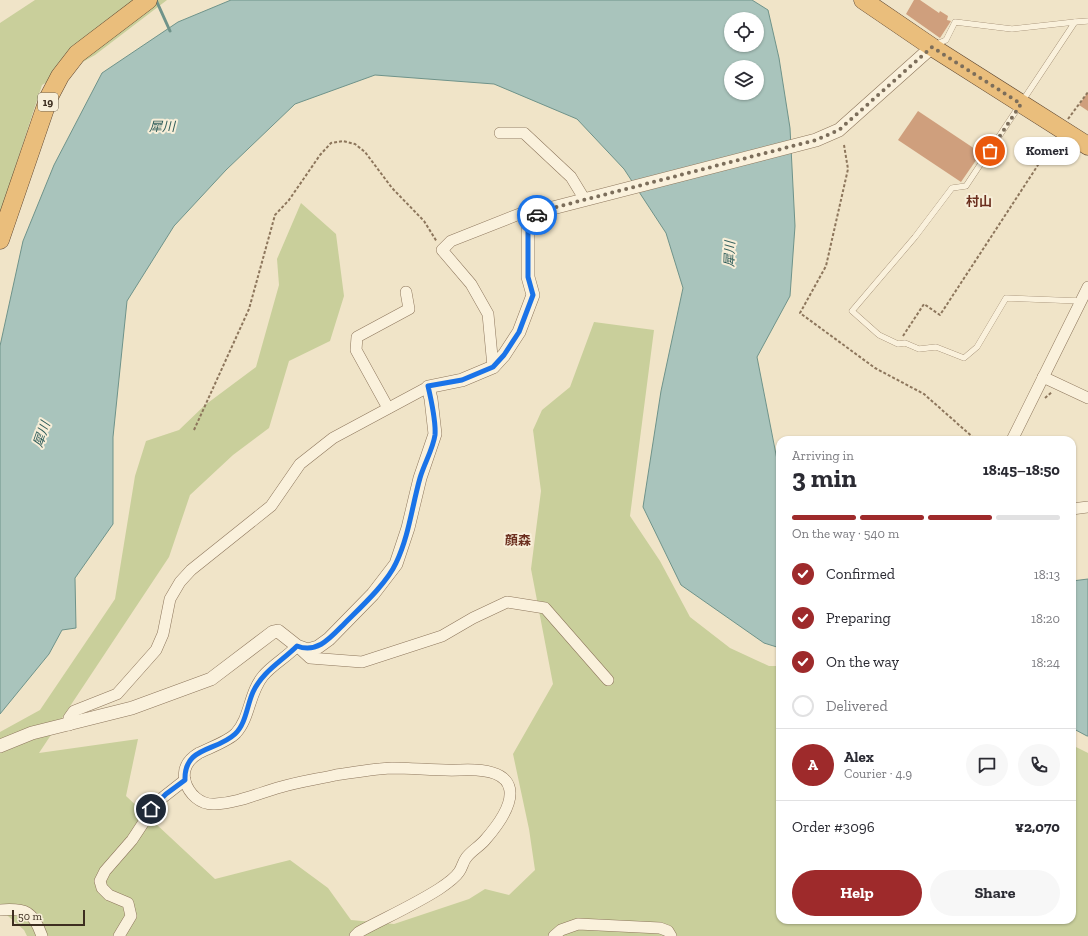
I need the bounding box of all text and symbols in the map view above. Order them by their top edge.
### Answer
map controls [724,12,764,100]
button: locate [724,12,764,52]
button: layers [724,60,764,100]
road number: 19 [38,93,58,111]
water label: 犀川 [149,119,177,134]
pin [973,134,1007,168]
callout: Komeri [1014,137,1080,165]
icon: bag [979,140,1001,162]
text: Komeri [1026,143,1068,158]
district label: 村山 [966,194,992,209]
courier [517,195,557,235]
icon: car [526,204,548,226]
water label: 犀川 [722,239,738,267]
water label: 犀川 [30,418,53,449]
text: Arriving in [792,448,854,463]
text: 18:45–18:50 [983,461,1060,479]
text: 3 min [792,462,857,494]
text: On the way · 540 m [792,526,899,541]
district label: 顔森 [505,533,531,548]
icon: check [792,563,814,585]
text: Confirmed [826,565,895,583]
text: 18:13 [1034,567,1060,582]
icon: check [792,607,814,629]
text: Preparing [826,609,891,627]
text: 18:20 [1031,611,1060,626]
icon: check [792,651,814,673]
text: On the way [826,653,899,671]
text: 18:24 [1031,655,1060,670]
text: Delivered [826,697,888,715]
button: chat [966,744,1008,786]
button: phone [1018,744,1060,786]
text: Alex [844,748,874,766]
text: A [808,756,818,774]
text: Courier · 4.9 [844,766,912,781]
pin [134,792,168,826]
icon: home [140,798,162,820]
text: Order #3096 [792,818,875,836]
text: ¥2,070 [1015,818,1060,836]
button: Help [792,870,922,916]
button: Share [930,870,1060,916]
scale bar [12,908,85,927]
text: 50 m [18,910,42,923]

